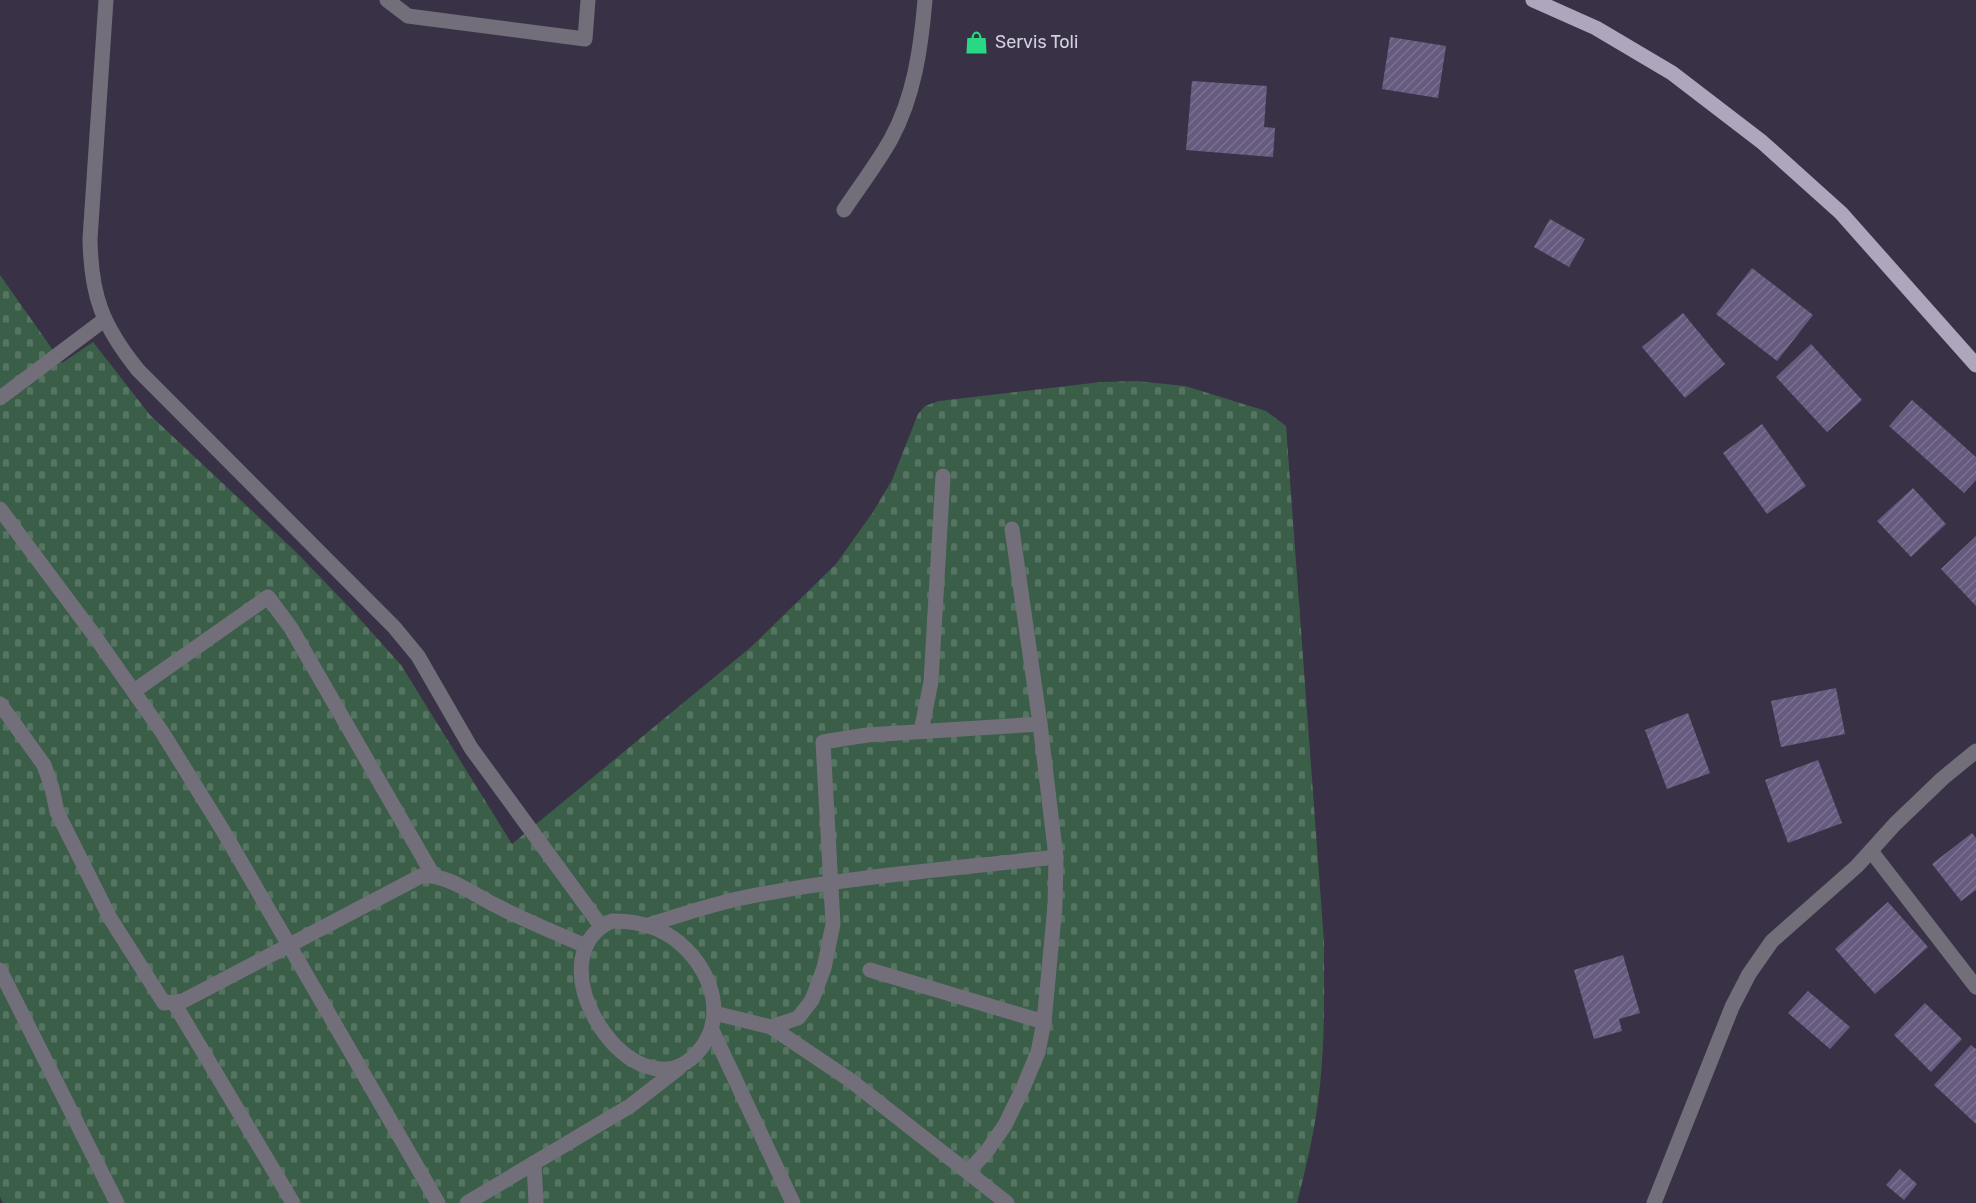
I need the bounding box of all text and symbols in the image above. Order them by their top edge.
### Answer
shop icon: Servis Toli [964,29,990,55]
place label: Servis Toli [995,31,1078,53]

